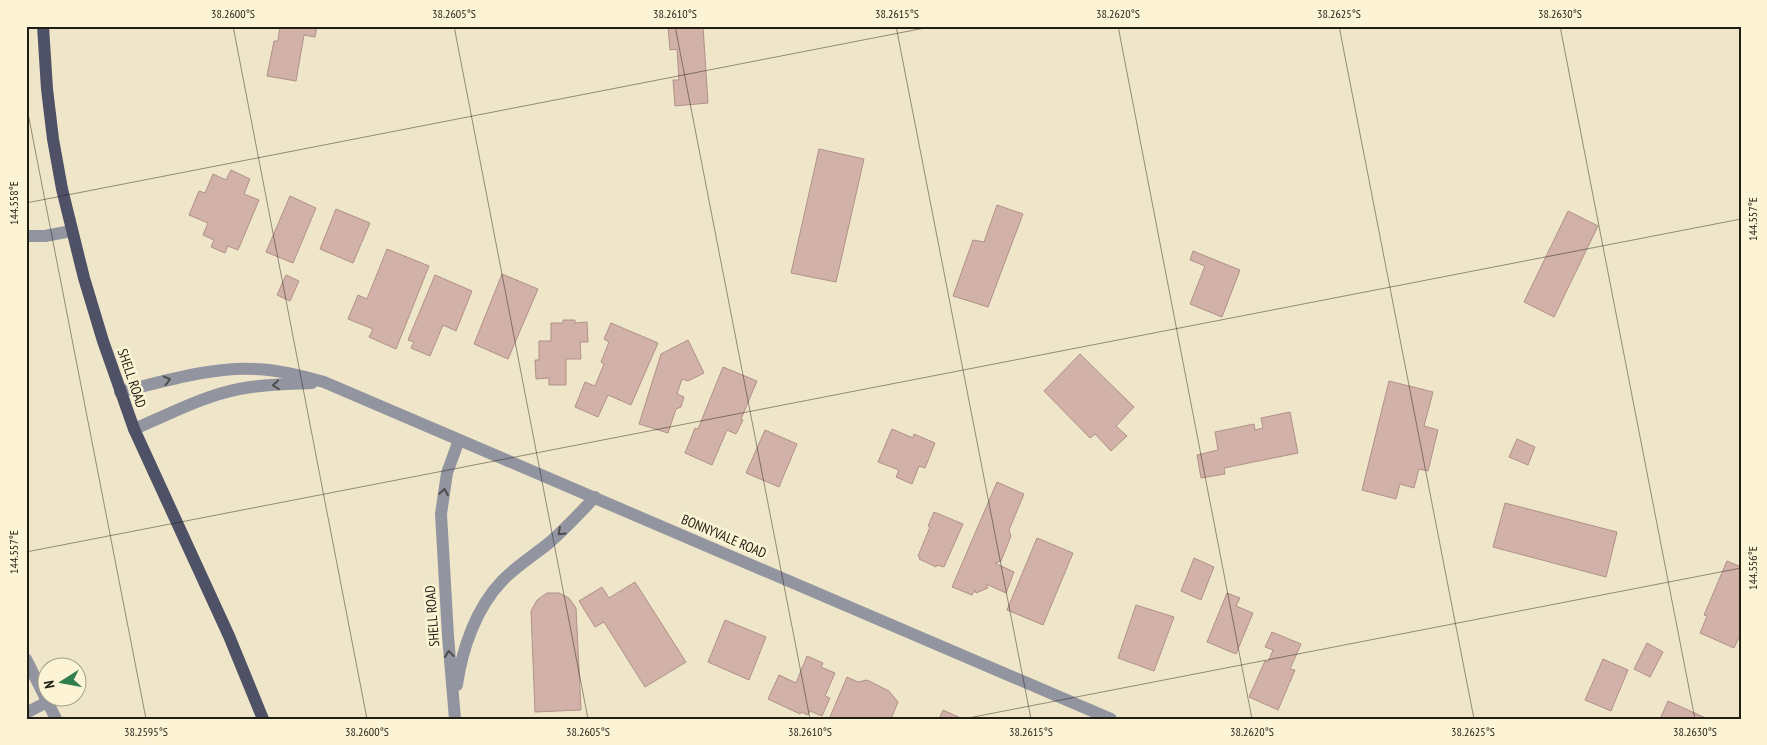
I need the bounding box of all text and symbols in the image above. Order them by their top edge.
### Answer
text: 38.2600°S [211,6,255,21]
text: 38.2605°S [432,6,476,21]
text: 38.2610°S [653,6,697,21]
text: 38.2615°S [875,6,919,21]
text: 38.2620°S [1096,6,1140,21]
text: 38.2625°S [1317,6,1361,21]
text: 38.2630°S [1538,6,1582,21]
text: 144.558°E [6,181,21,225]
text: 144.557°E [1745,197,1760,241]
street label: SHELL ROAD [114,346,150,410]
one-way arrow [163,375,172,386]
one-way arrow [271,379,279,390]
one-way arrow [438,488,449,496]
street label: BONNYVALE ROAD [679,510,769,562]
one-way arrow [557,526,566,535]
text: 144.557°E [6,530,21,574]
text: 144.556°E [1745,546,1760,590]
street label: SHELL ROAD [421,585,443,647]
one-way arrow [444,650,455,658]
north arrow [38,658,88,708]
text: N [40,679,59,690]
text: 38.2595°S [124,724,168,739]
text: 38.2600°S [345,724,389,739]
text: 38.2605°S [566,724,610,739]
text: 38.2610°S [788,724,832,739]
text: 38.2615°S [1009,724,1053,739]
text: 38.2620°S [1230,724,1274,739]
text: 38.2625°S [1451,724,1495,739]
text: 38.2630°S [1673,724,1717,739]

